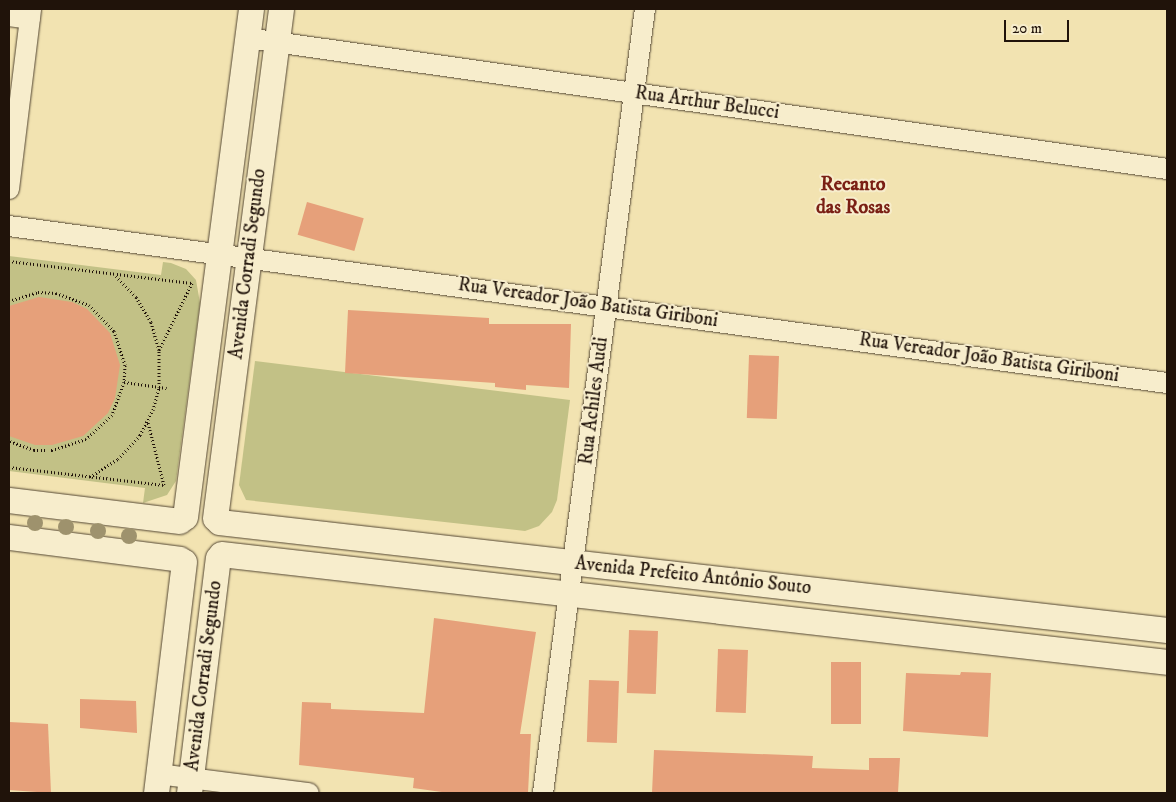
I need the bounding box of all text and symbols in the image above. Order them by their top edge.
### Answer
scale bar [1006,10,1071,42]
text: 20 m [1012,19,1042,38]
street label: Rua Arthur Belucci [633,82,781,124]
street label: Avenida Corradi Segundo [225,167,271,361]
district label: Recanto das Rosas [816,173,890,220]
street label: Rua Vereador João Batista Giriboni [457,273,719,333]
street label: Rua Vereador João Batista Giriboni [858,328,1120,388]
street label: Rua Achiles Audi [575,336,613,466]
street label: Avenida Prefeito Antônio Souto [574,552,812,600]
street label: Avenida Corradi Segundo [181,579,227,773]

